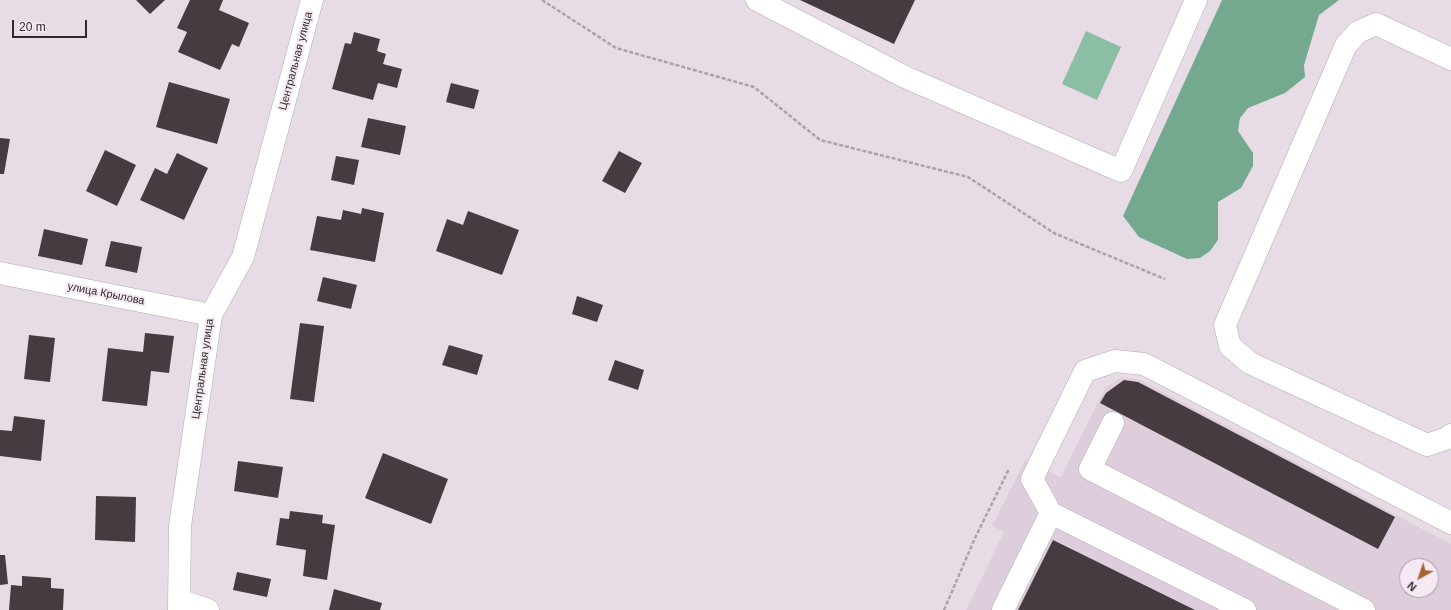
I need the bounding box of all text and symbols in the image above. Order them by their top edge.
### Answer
street label: Центральная улица [277,10,315,112]
scale bar [14,12,89,38]
text: 20 m [19,20,46,34]
street label: улица Крылова [66,280,146,308]
street label: Центральная улица [189,318,217,420]
north arrow [1399,558,1439,598]
text: N [1405,579,1419,594]

